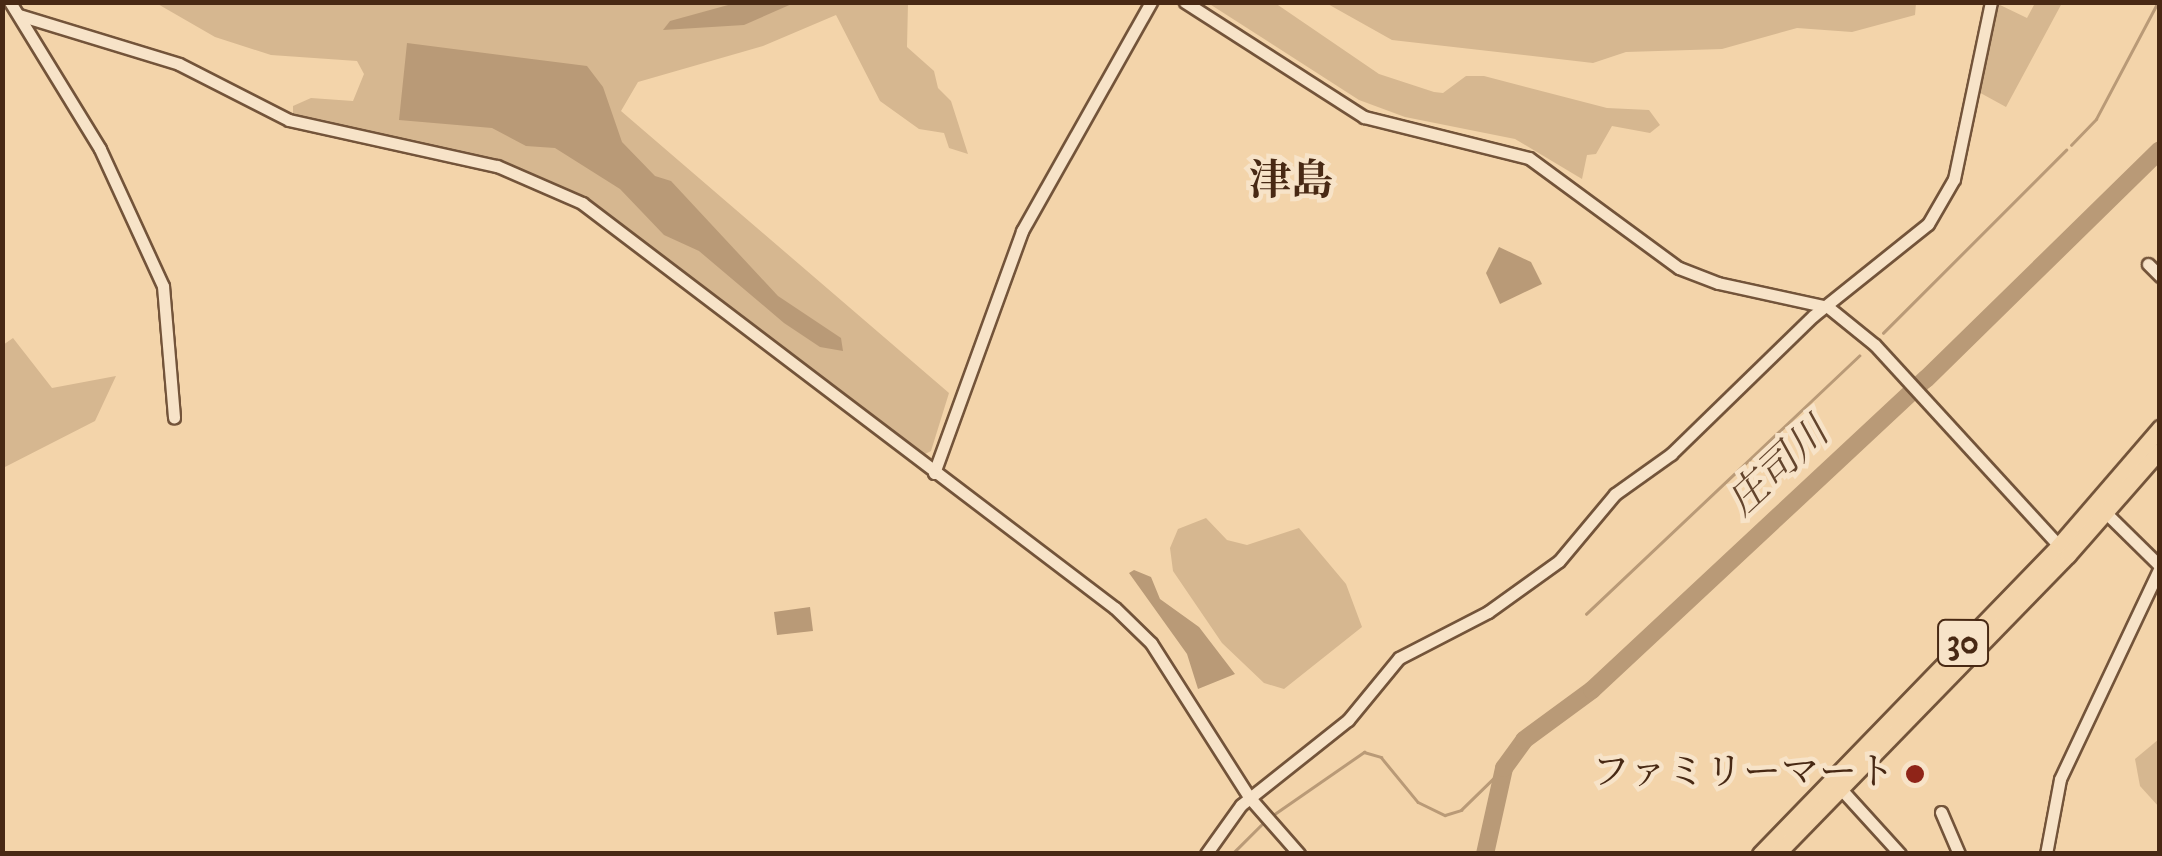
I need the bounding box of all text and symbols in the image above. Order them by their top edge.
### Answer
district label: 津島 [1249,157,1333,207]
water label: 庄司川 [1719,410,1839,526]
road number: 30 [1936,613,1990,673]
place label: ファミリーマート [1591,751,1895,797]
marker: ファミリーマート [1904,763,1926,785]

